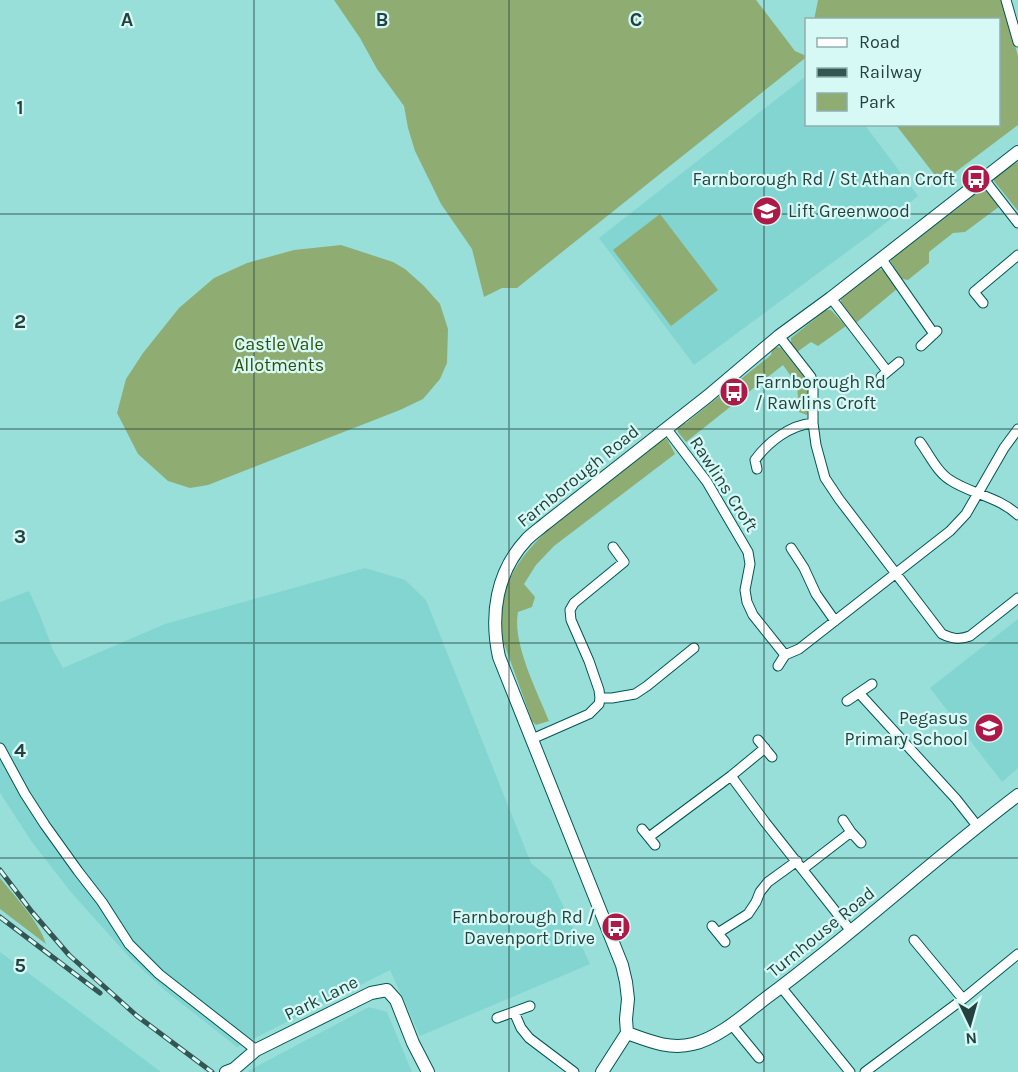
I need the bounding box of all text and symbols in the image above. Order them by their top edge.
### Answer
text: A [121,8,134,31]
text: B [376,8,388,31]
text: C [630,8,642,31]
legend [805,18,1000,126]
text: Road [859,31,900,53]
text: Railway [859,61,922,83]
text: Park [859,91,896,113]
text: 1 [16,96,24,119]
bus stop icon: Farnborough Rd / St Athan Croft [960,163,992,195]
place label: Farnborough Rd / St Athan Croft [692,168,955,190]
school or university icon: Lift Greenwood [751,195,783,227]
place label: Lift Greenwood [788,200,910,222]
text: 2 [14,310,26,333]
park label: Castle Vale Allotments [234,333,324,376]
place label: Farnborough Rd / Rawlins Croft [755,371,886,414]
bus stop icon: Farnborough Rd / Rawlins Croft [718,376,750,408]
street label: Farnborough Road [512,420,644,532]
street label: Rawlins Croft [685,432,763,536]
text: 3 [14,525,26,548]
place label: Pegasus Primary School [845,707,968,750]
school or university icon: Pegasus Primary School [973,712,1005,744]
text: 4 [14,739,26,762]
street label: Turnhouse Road [763,882,879,982]
place label: Farnborough Rd / Davenport Drive [452,906,595,949]
bus stop icon: Farnborough Rd / Davenport Drive [600,911,632,943]
text: 5 [14,954,26,977]
street label: Park Lane [281,971,361,1025]
north arrow [940,994,1000,1054]
text: N [965,1028,978,1048]

